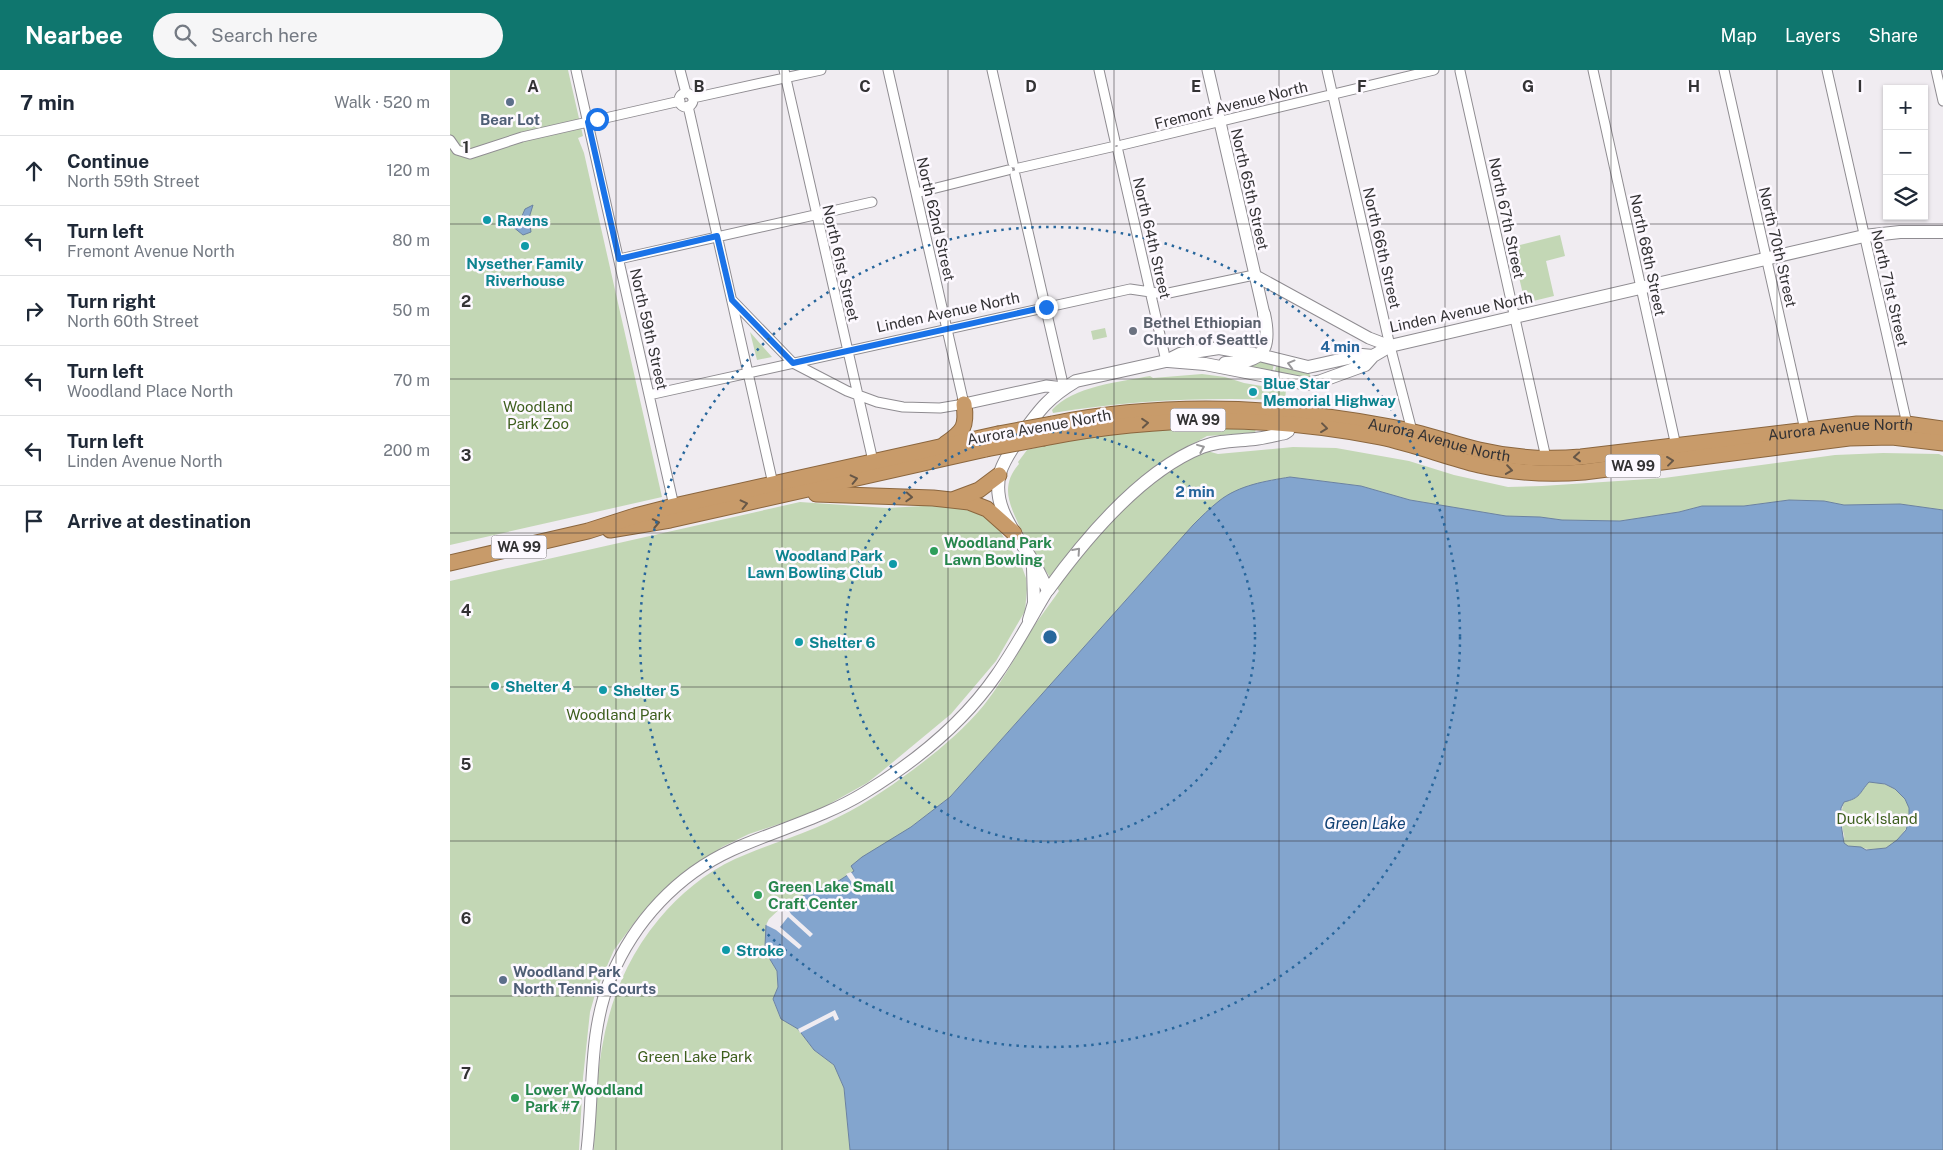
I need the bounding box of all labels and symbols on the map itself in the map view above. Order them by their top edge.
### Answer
text: A [527,77,539,96]
text: B [694,77,705,96]
text: C [859,77,871,96]
text: D [1025,77,1037,96]
text: E [1191,77,1201,96]
text: F [1357,77,1367,96]
text: G [1522,77,1534,96]
text: H [1688,77,1700,96]
text: I [1858,77,1862,96]
street label: Fremont Avenue North [1153,78,1309,132]
marker: Bear Lot [504,96,516,108]
route start [586,108,609,131]
place label: Bear Lot [480,111,540,128]
street label: North 65th Street [1228,127,1272,252]
text: 1 [463,138,469,157]
street label: North 62nd Street [913,155,959,283]
street label: North 67th Street [1486,156,1528,280]
street label: North 64th Street [1130,176,1174,301]
street label: North 70th Street [1756,185,1800,309]
street label: North 66th Street [1360,186,1404,310]
street label: North 68th Street [1627,192,1669,318]
street label: North 61st Street [819,203,863,323]
place label: Ravens [497,212,549,229]
marker: Ravens [481,214,493,226]
street label: North 71st Street [1868,228,1912,348]
marker: Nysether Family Riverhouse [519,240,531,252]
place label: Nysether Family Riverhouse [466,255,584,289]
street label: North 59th Street [627,266,671,392]
street label: Linden Avenue North [875,289,1021,335]
street label: Linden Avenue North [1388,289,1534,335]
text: 2 [461,292,471,311]
route end [1035,296,1058,319]
place label: Bethel Ethiopian Church of Seattle [1143,314,1268,348]
marker: Bethel Ethiopian Church of Seattle [1127,325,1139,337]
text: 4 min [1320,338,1360,355]
one-way arrow [1287,359,1296,370]
place label: Blue Star Memorial Highway [1263,375,1397,409]
marker: Blue Star Memorial Highway [1247,386,1259,398]
park label: Woodland Park Zoo [503,398,573,432]
street label: Aurora Avenue North [966,406,1112,448]
road number: WA 99 [1170,408,1226,432]
street label: Aurora Avenue North [1367,415,1512,464]
street label: Aurora Avenue North [1767,415,1914,443]
one-way arrow [1141,418,1149,429]
one-way arrow [1320,422,1328,433]
one-way arrow [1196,444,1205,455]
text: 3 [461,446,471,465]
one-way arrow [1573,452,1581,463]
road number: WA 99 [1606,454,1660,478]
one-way arrow [1666,457,1675,467]
one-way arrow [1504,465,1513,475]
one-way arrow [850,474,859,484]
text: 2 min [1175,483,1215,500]
one-way arrow [905,491,913,502]
one-way arrow [740,499,748,510]
one-way arrow [651,518,660,529]
place label: Woodland Park Lawn Bowling [944,534,1052,568]
road number: WA 99 [492,536,546,558]
marker: Woodland Park Lawn Bowling [928,545,940,557]
place label: Woodland Park Lawn Bowling Club [747,547,883,581]
one-way arrow [1071,548,1080,557]
marker: Woodland Park Lawn Bowling Club [887,558,899,570]
text: 4 [461,601,472,620]
centre of rings [1041,628,1059,646]
place label: Shelter 6 [809,634,876,651]
marker: Shelter 6 [793,636,805,648]
place label: Shelter 4 [505,678,572,695]
marker: Shelter 4 [489,680,501,692]
place label: Shelter 5 [613,682,680,699]
marker: Shelter 5 [597,684,609,696]
park label: Woodland Park [566,706,672,723]
text: 5 [461,755,472,774]
park label: Duck Island [1836,810,1918,827]
water label: Green Lake [1324,814,1406,833]
place label: Green Lake Small Craft Center [768,878,894,912]
marker: Green Lake Small Craft Center [752,889,764,901]
text: 6 [461,909,471,928]
place label: Stroke [736,942,784,959]
marker: Stroke [720,944,732,956]
place label: Woodland Park North Tennis Courts [513,963,656,997]
marker: Woodland Park North Tennis Courts [497,974,509,986]
park label: Green Lake Park [638,1048,752,1065]
text: 7 [461,1064,471,1083]
place label: Lower Woodland Park #7 [525,1081,643,1115]
marker: Lower Woodland Park #7 [509,1092,521,1104]

